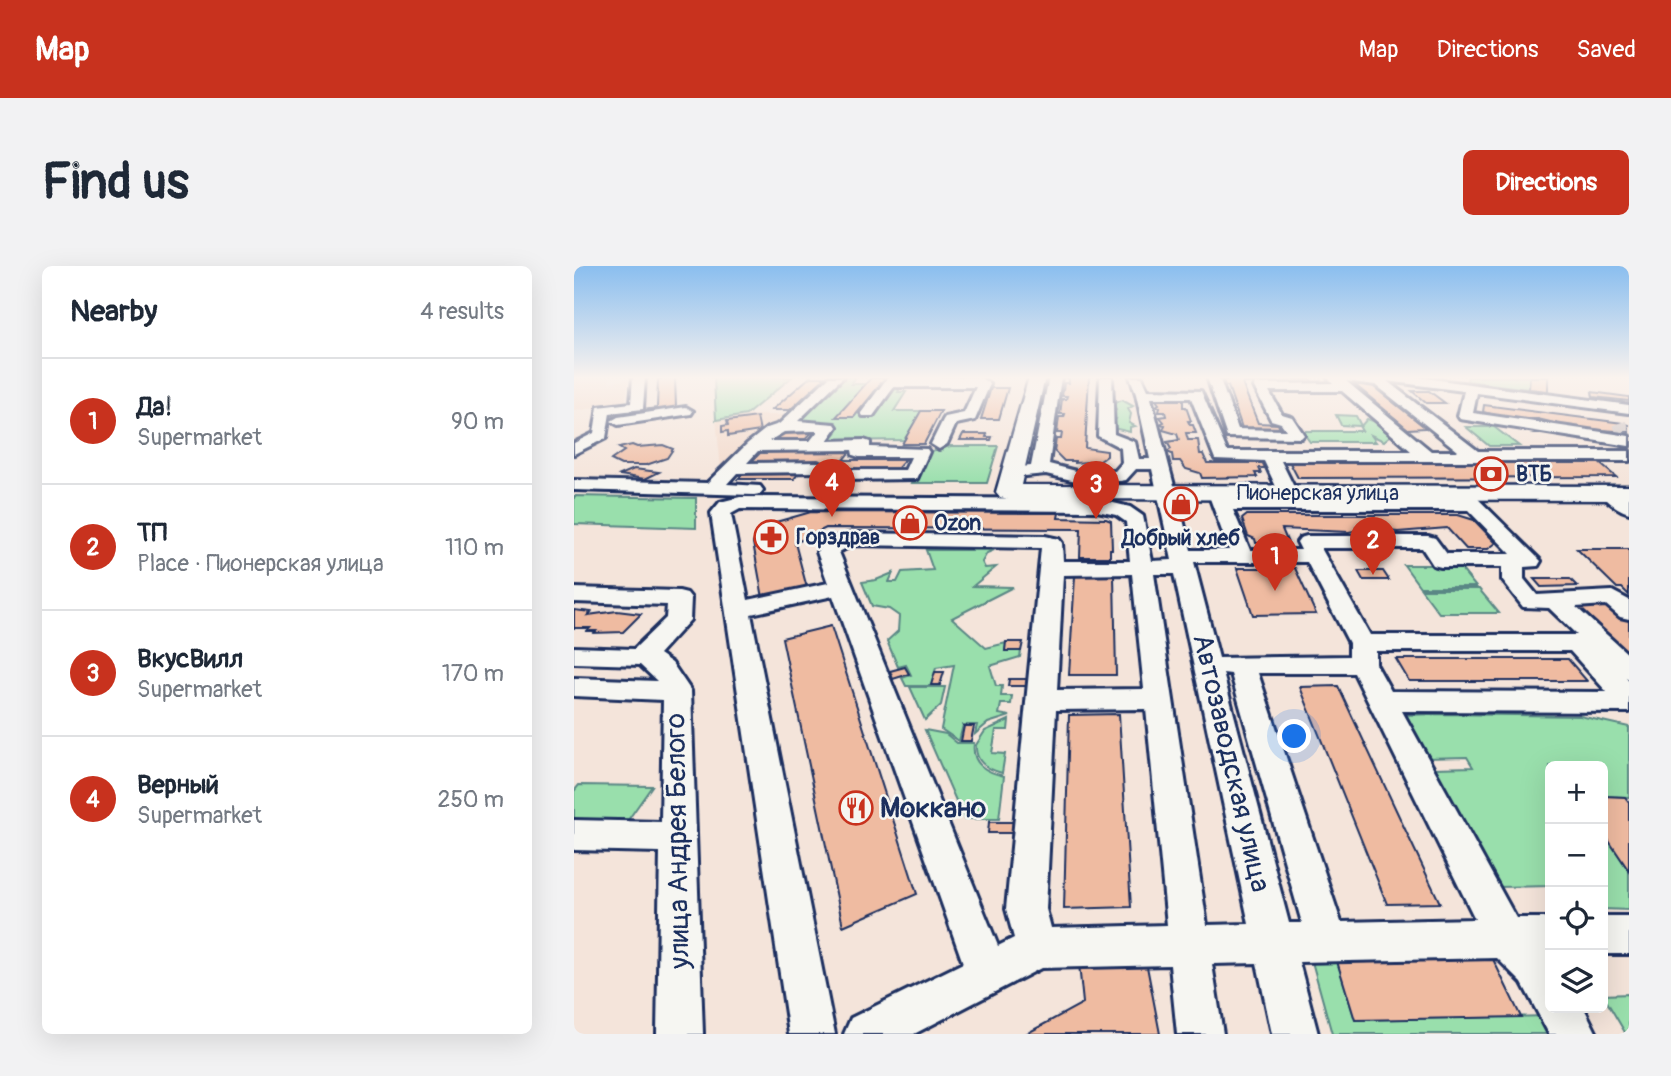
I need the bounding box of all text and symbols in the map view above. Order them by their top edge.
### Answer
text: Map [35,29,90,70]
text: Map [1359,35,1399,64]
text: Directions [1437,35,1538,64]
text: Saved [1576,35,1636,64]
button: Directions [1463,150,1629,215]
text: Find us [42,152,189,213]
text: Nearby [70,293,157,330]
text: 4 results [420,297,504,326]
text: Да! [137,391,172,423]
text: 1 [89,407,98,436]
text: 90 m [451,407,504,436]
text: Supermarket [137,423,262,452]
bank icon: ВТБ [1472,455,1510,493]
pin: 4 [809,459,855,517]
pin: 3 [1073,461,1119,519]
place label: ВТБ [1516,461,1552,488]
street label: Пионерская улица [1237,480,1399,507]
shop icon: Добрый хлеб [1162,485,1200,523]
shop icon: Ozon [891,504,929,542]
place label: Ozon [934,510,981,537]
text: ТП [137,517,167,549]
pin: 2 [1350,517,1396,575]
pharmacy icon: Горздрав [752,518,790,556]
place label: Горздрав [796,524,880,551]
place label: Добрый хлеб [1120,525,1240,552]
text: 2 [87,533,99,562]
text: 110 m [445,533,504,562]
pin: 1 [1252,533,1298,591]
text: Place · Пионерская улица [137,549,384,578]
street label: Автозаводская улица [1184,631,1278,895]
text: ВкусВилл [137,643,243,675]
text: 3 [87,659,99,688]
text: 170 m [442,659,504,688]
text: Supermarket [137,675,262,704]
street label: улица Андрея Белого [658,713,698,970]
your location [1277,719,1311,753]
map controls [1545,761,1608,1013]
button: + [1545,761,1608,824]
text: Верный [137,769,219,801]
text: 4 [86,785,100,814]
text: 250 m [438,785,504,814]
restaurant icon: Моккано [837,789,875,827]
place label: Моккано [880,791,986,826]
text: Supermarket [137,801,262,830]
button: − [1545,824,1608,887]
button: locate [1545,887,1608,950]
button: layers [1545,950,1608,1013]

